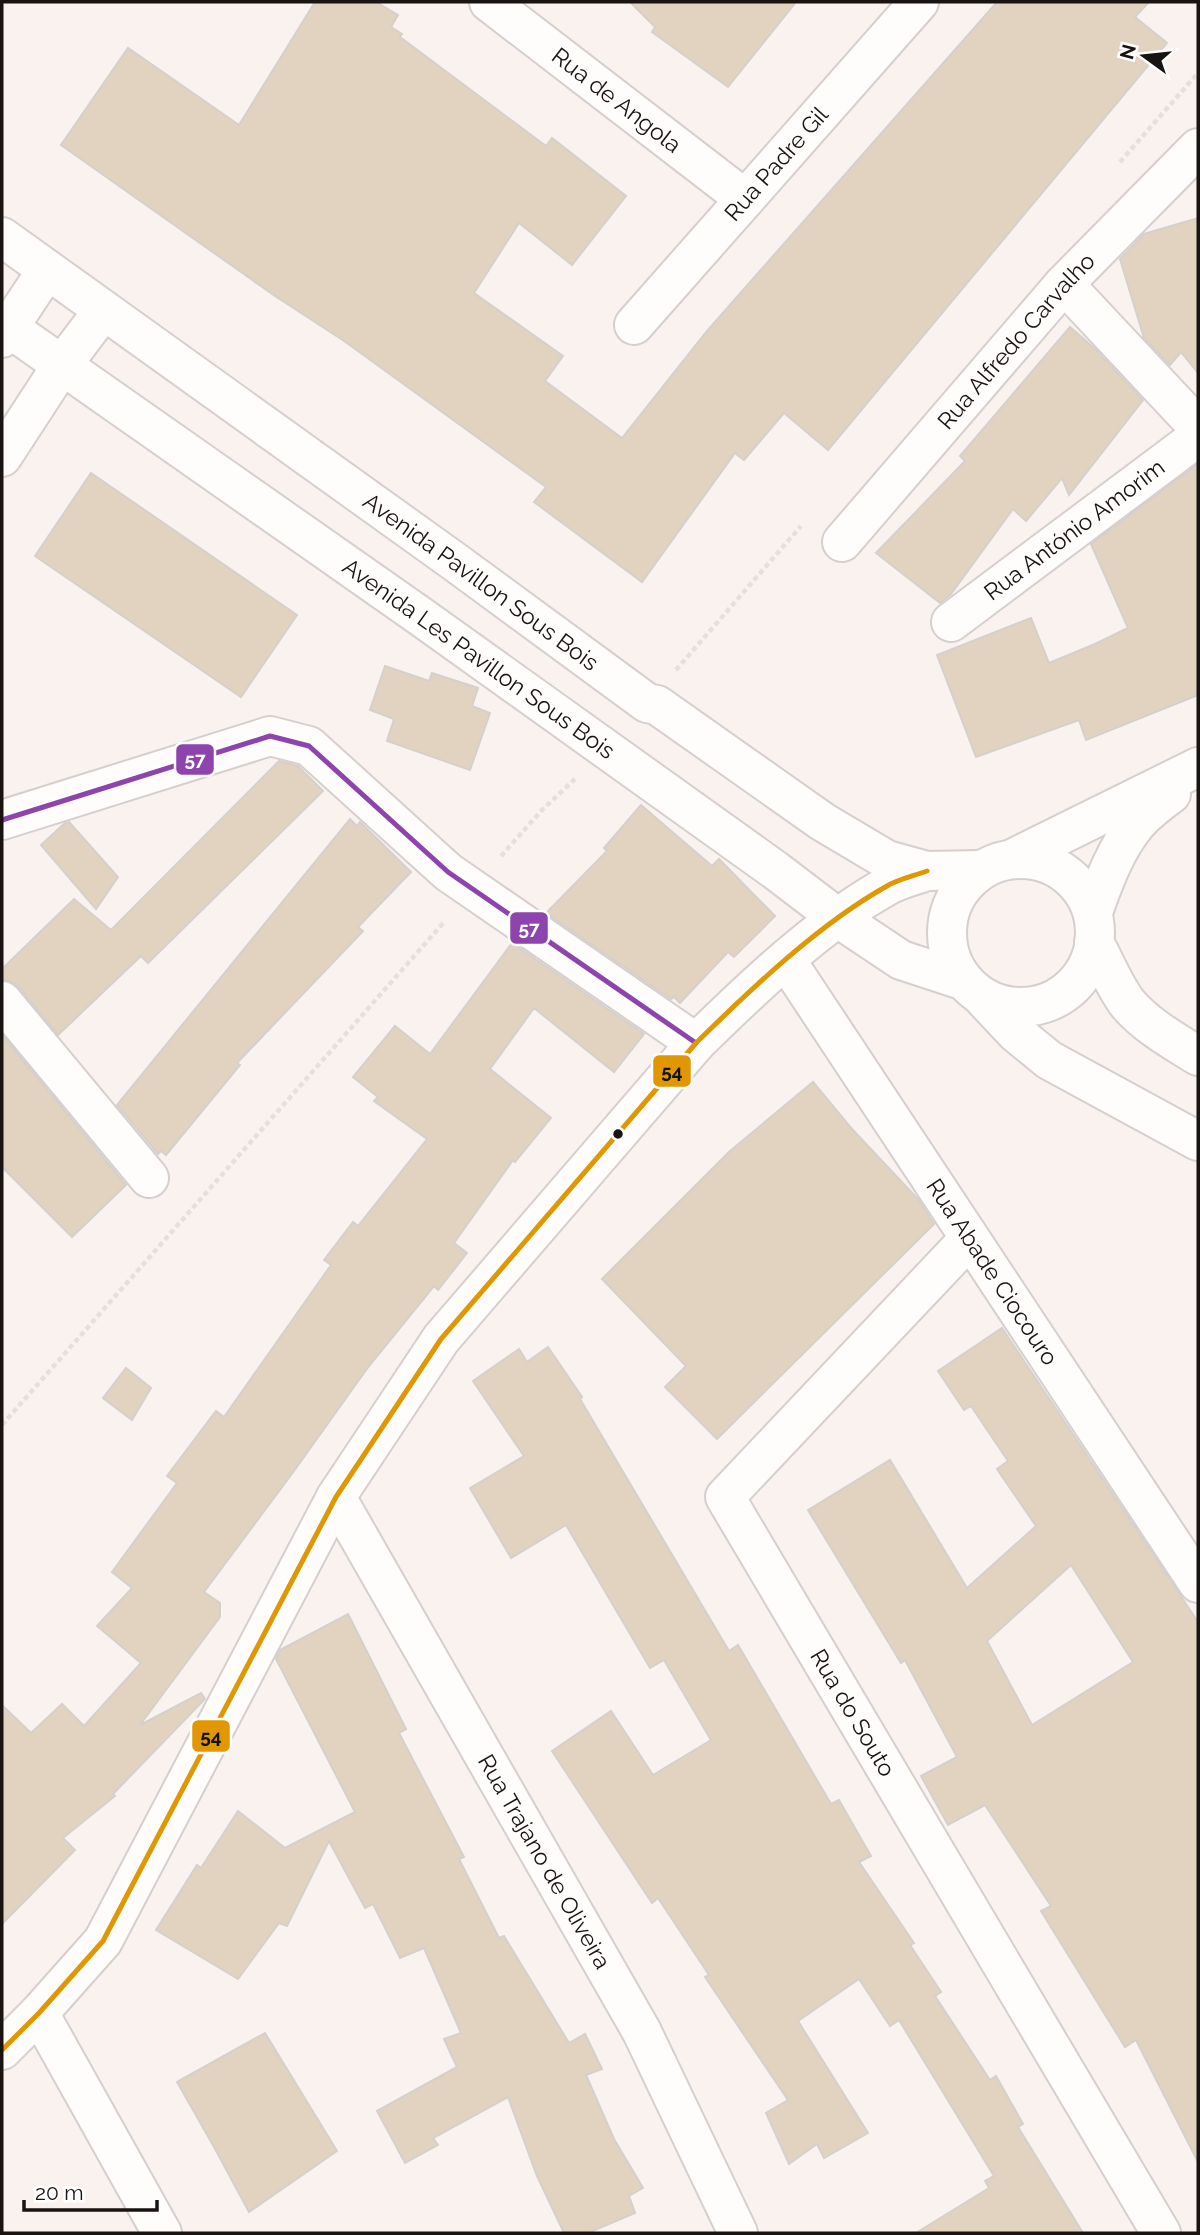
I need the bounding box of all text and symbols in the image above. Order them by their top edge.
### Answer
north arrow [1109,21,1179,91]
street label: Rua de Angola [547,42,687,158]
text: N [1115,42,1140,61]
street label: Rua Padre Gil [719,100,834,226]
street label: Rua Alfredo Carvalho [931,247,1100,434]
street label: Rua António Amorim [979,453,1169,605]
street label: Avenida Pavillon Sous Bois [358,487,604,676]
street label: Avenida Les Pavillon Sous Bois [338,552,620,764]
line badge: 57 [175,743,215,776]
text: 57 [184,748,206,770]
line badge: 57 [509,911,549,945]
text: 57 [518,917,540,939]
line badge: 54 [652,1054,692,1088]
text: 54 [661,1060,683,1082]
unlabelled marker [611,1127,625,1141]
street label: Rua Abade Ciocouro [921,1173,1064,1370]
street label: Rua do Souto [805,1644,901,1781]
line badge: 54 [191,1719,231,1753]
text: 54 [200,1725,222,1747]
street label: Rua Trajano de Oliveira [473,1749,617,1973]
scale bar [24,2168,158,2212]
text: 20 m [35,2180,83,2205]

